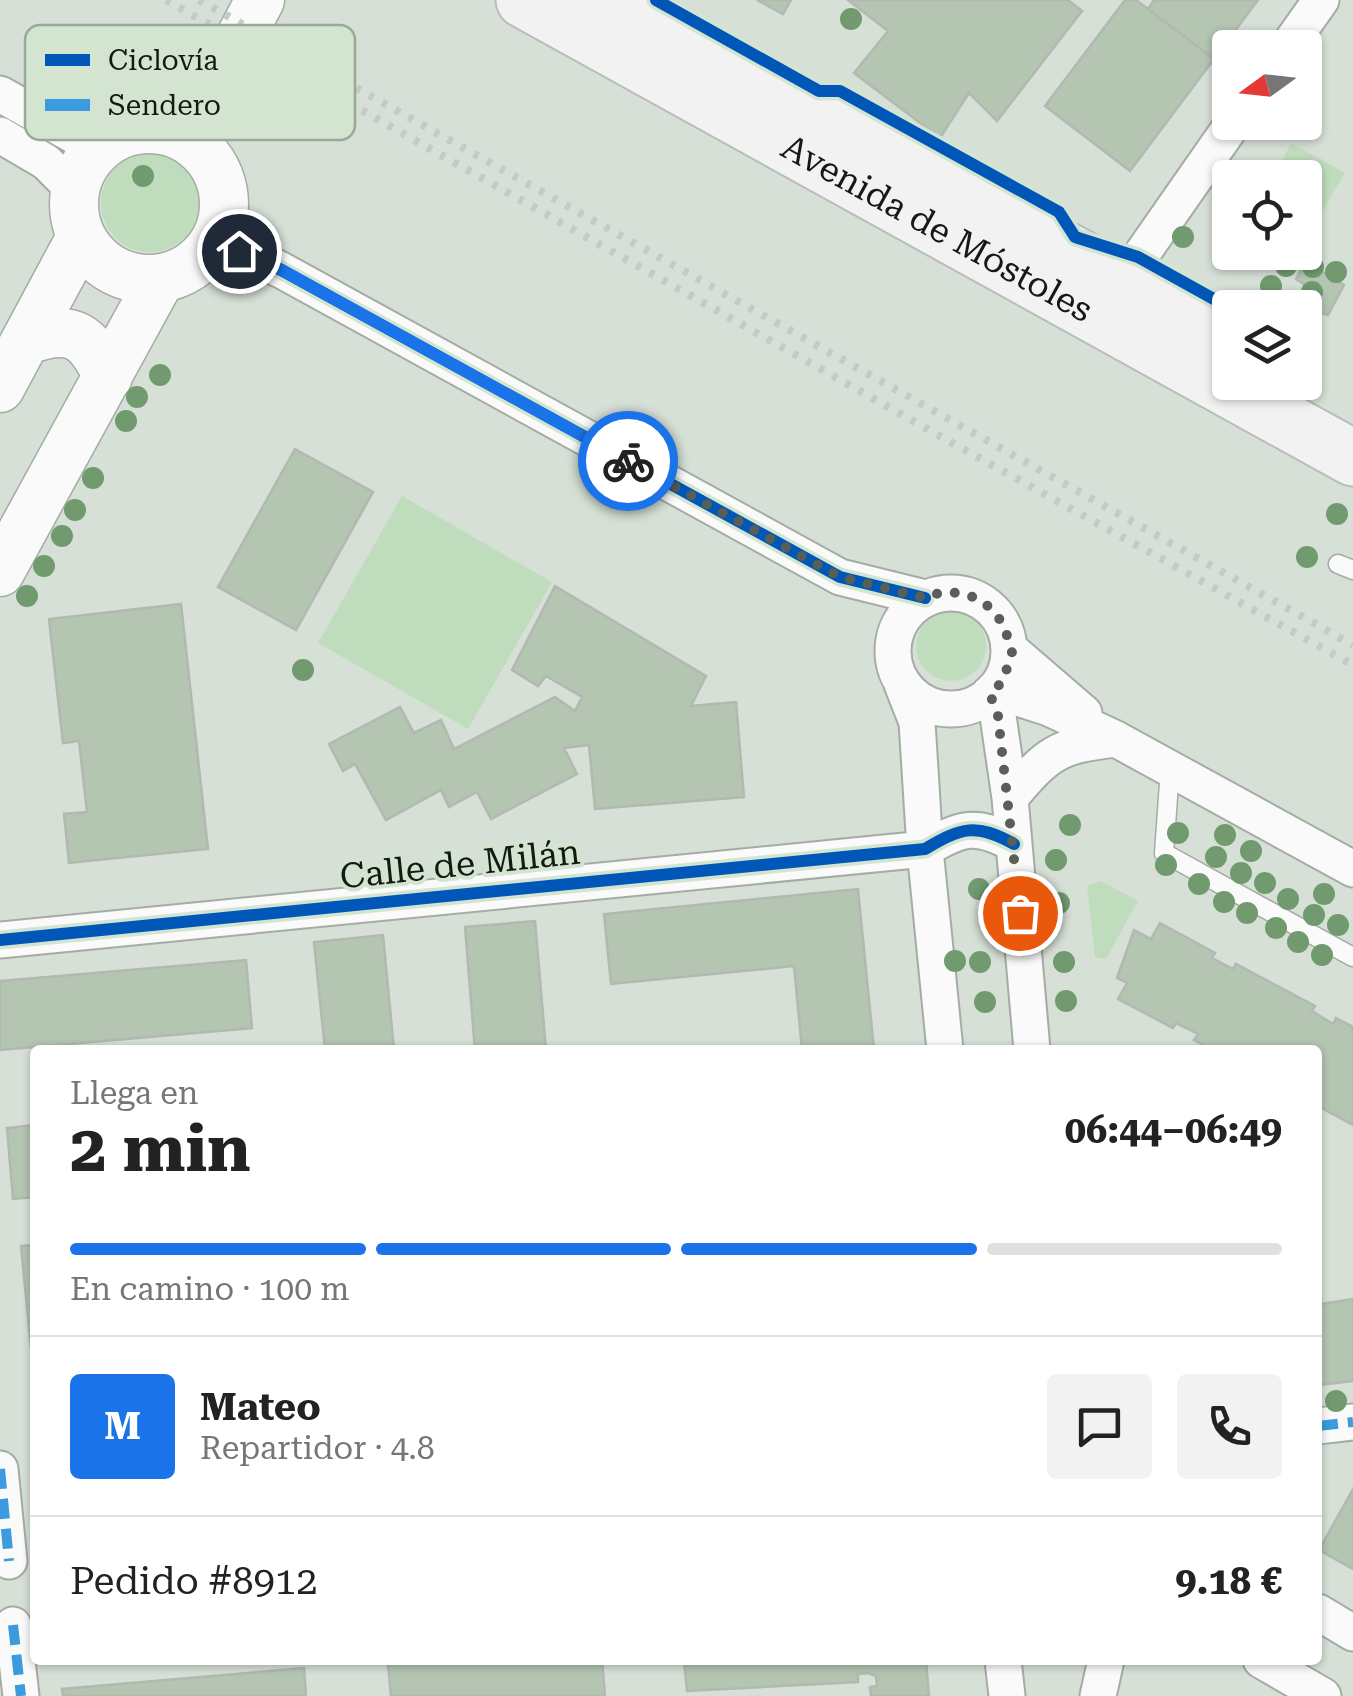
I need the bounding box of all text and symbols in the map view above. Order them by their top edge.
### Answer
legend [25,25,355,140]
north arrow [1212,30,1322,140]
map controls [1212,30,1322,400]
text: Ciclovía [108,44,219,77]
text: Sendero [108,89,221,122]
street label: Avenida de Móstoles [774,126,1099,331]
button: locate [1212,160,1322,270]
pin [197,209,282,294]
icon: home [212,224,267,279]
button: layers [1212,290,1322,400]
courier [578,411,678,511]
icon: bike [601,434,656,489]
street label: Calle de Milán [338,832,582,897]
pin [978,871,1063,956]
icon: bag [993,886,1048,941]
text: Llega en [70,1074,198,1112]
text: 06:44–06:49 [1065,1108,1282,1152]
text: 2 min [70,1111,251,1187]
text: En camino · 100 m [70,1270,350,1308]
button: chat [1047,1374,1152,1479]
button: phone [1177,1374,1282,1479]
text: Mateo [200,1385,321,1429]
text: M [104,1404,141,1448]
text: Repartidor · 4.8 [200,1429,435,1467]
text: Pedido #8912 [70,1559,317,1603]
text: 9.18 € [1175,1559,1282,1603]

